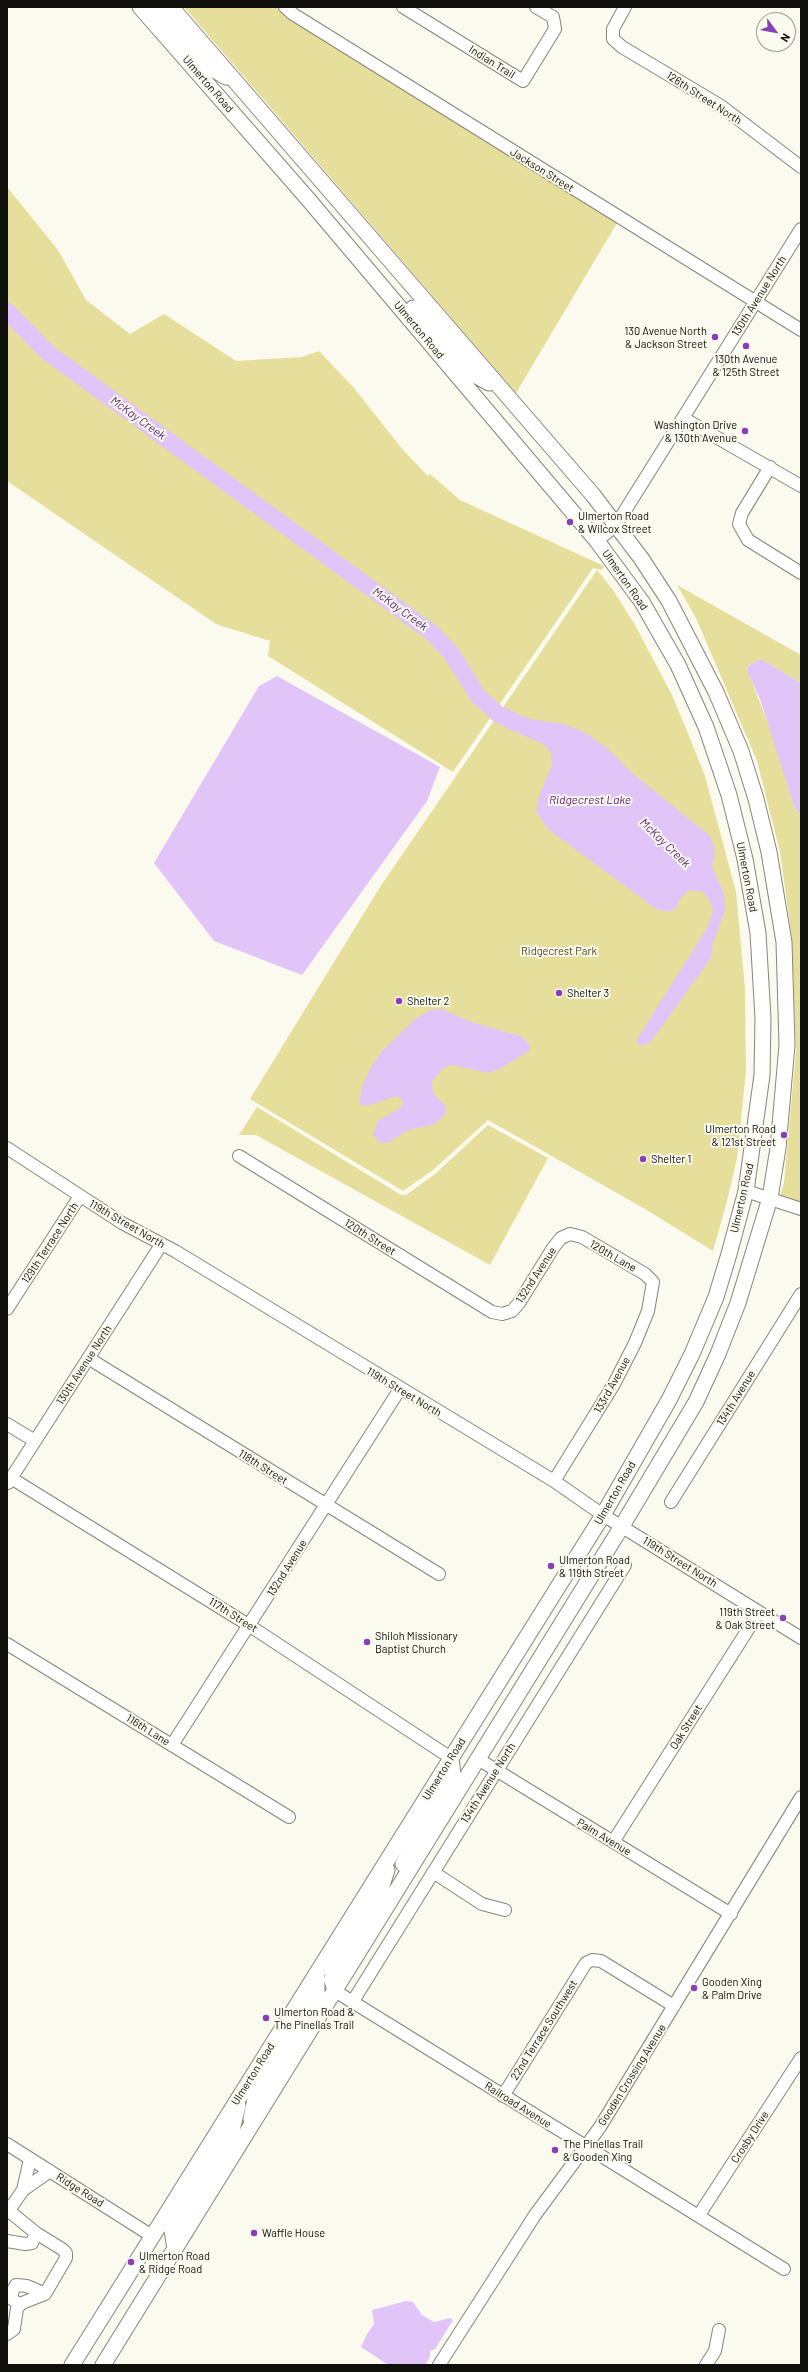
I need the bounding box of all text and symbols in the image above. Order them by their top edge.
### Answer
north arrow [756,12,796,52]
text: N [778,32,793,45]
street label: Indian Trail [467,43,517,81]
street label: Ulmerton Road [180,53,236,115]
street label: 126th Street North [664,69,744,127]
street label: Jackson Street [508,145,576,195]
street label: 130th Avenue North [729,253,789,339]
street label: Ulmerton Road [391,299,447,361]
place label: 130 Avenue North & Jackson Street [624,324,707,350]
marker: 130 Avenue North & Jackson Street [710,332,720,342]
marker: 130th Avenue & 125th Street [741,341,751,351]
place label: 130th Avenue & 125th Street [712,352,780,378]
water label: McKay Creek [108,393,168,443]
place label: Washington Drive & 130th Avenue [654,418,737,444]
marker: Washington Drive & 130th Avenue [740,426,750,436]
place label: Ulmerton Road & Wilcox Street [578,509,651,535]
marker: Ulmerton Road & Wilcox Street [565,517,575,527]
street label: Ulmerton Road [599,547,651,613]
water label: McKay Creek [370,584,430,634]
water label: Ridgecrest Lake [549,793,631,807]
water label: McKay Creek [637,815,693,871]
street label: Ulmerton Road [734,841,760,913]
park label: Ridgecrest Park [521,944,597,958]
place label: Shelter 3 [567,986,609,1000]
marker: Shelter 3 [554,988,564,998]
place label: Shelter 2 [407,994,449,1008]
marker: Shelter 2 [394,996,404,1006]
place label: Ulmerton Road & 121st Street [705,1122,776,1148]
marker: Ulmerton Road & 121st Street [779,1130,789,1140]
place label: Shelter 1 [651,1152,691,1166]
marker: Shelter 1 [638,1154,648,1164]
street label: Ulmerton Road [728,1162,756,1234]
street label: 119th Street North [87,1197,167,1251]
street label: 129th Terrace North [19,1200,81,1286]
street label: 120th Street [342,1216,398,1258]
street label: 120th Lane [587,1237,639,1275]
street label: 132nd Avenue [513,1244,559,1306]
street label: 130th Avenue North [53,1323,115,1407]
street label: 133rd Avenue [591,1355,633,1415]
street label: 119th Street North [364,1364,444,1420]
street label: 134th Avenue [714,1368,758,1428]
street label: 118th Street [236,1447,290,1487]
street label: Ulmerton Road [592,1459,638,1527]
street label: 119th Street North [640,1534,720,1590]
street label: 132nd Avenue [264,1537,310,1599]
place label: Ulmerton Road & 119th Street [559,1553,630,1579]
marker: Ulmerton Road & 119th Street [546,1561,556,1571]
street label: 117th Street [206,1595,260,1635]
place label: 119th Street & Oak Street [715,1605,775,1631]
marker: 119th Street & Oak Street [778,1613,788,1623]
place label: Shiloh Missionary Baptist Church [375,1629,458,1655]
marker: Shiloh Missionary Baptist Church [362,1637,372,1647]
street label: Oak Street [667,1702,705,1752]
street label: 116th Lane [124,1711,172,1749]
street label: Ulmerton Road [420,1735,468,1803]
street label: 134th Avenue North [458,1740,518,1826]
street label: Palm Avenue [575,1816,633,1858]
place label: Gooden Xing & Palm Drive [702,1975,762,2001]
street label: 22nd Terrace Southwest [508,1978,580,2082]
marker: Gooden Xing & Palm Drive [689,1983,699,1993]
place label: Ulmerton Road & The Pinellas Trail [274,2005,354,2031]
marker: Ulmerton Road & The Pinellas Trail [261,2013,271,2023]
street label: Gooden Crossing Avenue [595,2022,669,2128]
street label: Ulmerton Road [229,2040,277,2108]
street label: Railroad Avenue [482,2079,554,2131]
street label: Crosby Drive [728,2108,772,2166]
place label: The Pinellas Trail & Gooden Xing [563,2137,643,2163]
marker: The Pinellas Trail & Gooden Xing [550,2145,560,2155]
street label: Ridge Road [54,2170,106,2210]
place label: Waffle House [262,2226,325,2240]
marker: Waffle House [249,2228,259,2238]
place label: Ulmerton Road & Ridge Road [139,2249,210,2275]
marker: Ulmerton Road & Ridge Road [126,2257,136,2267]

